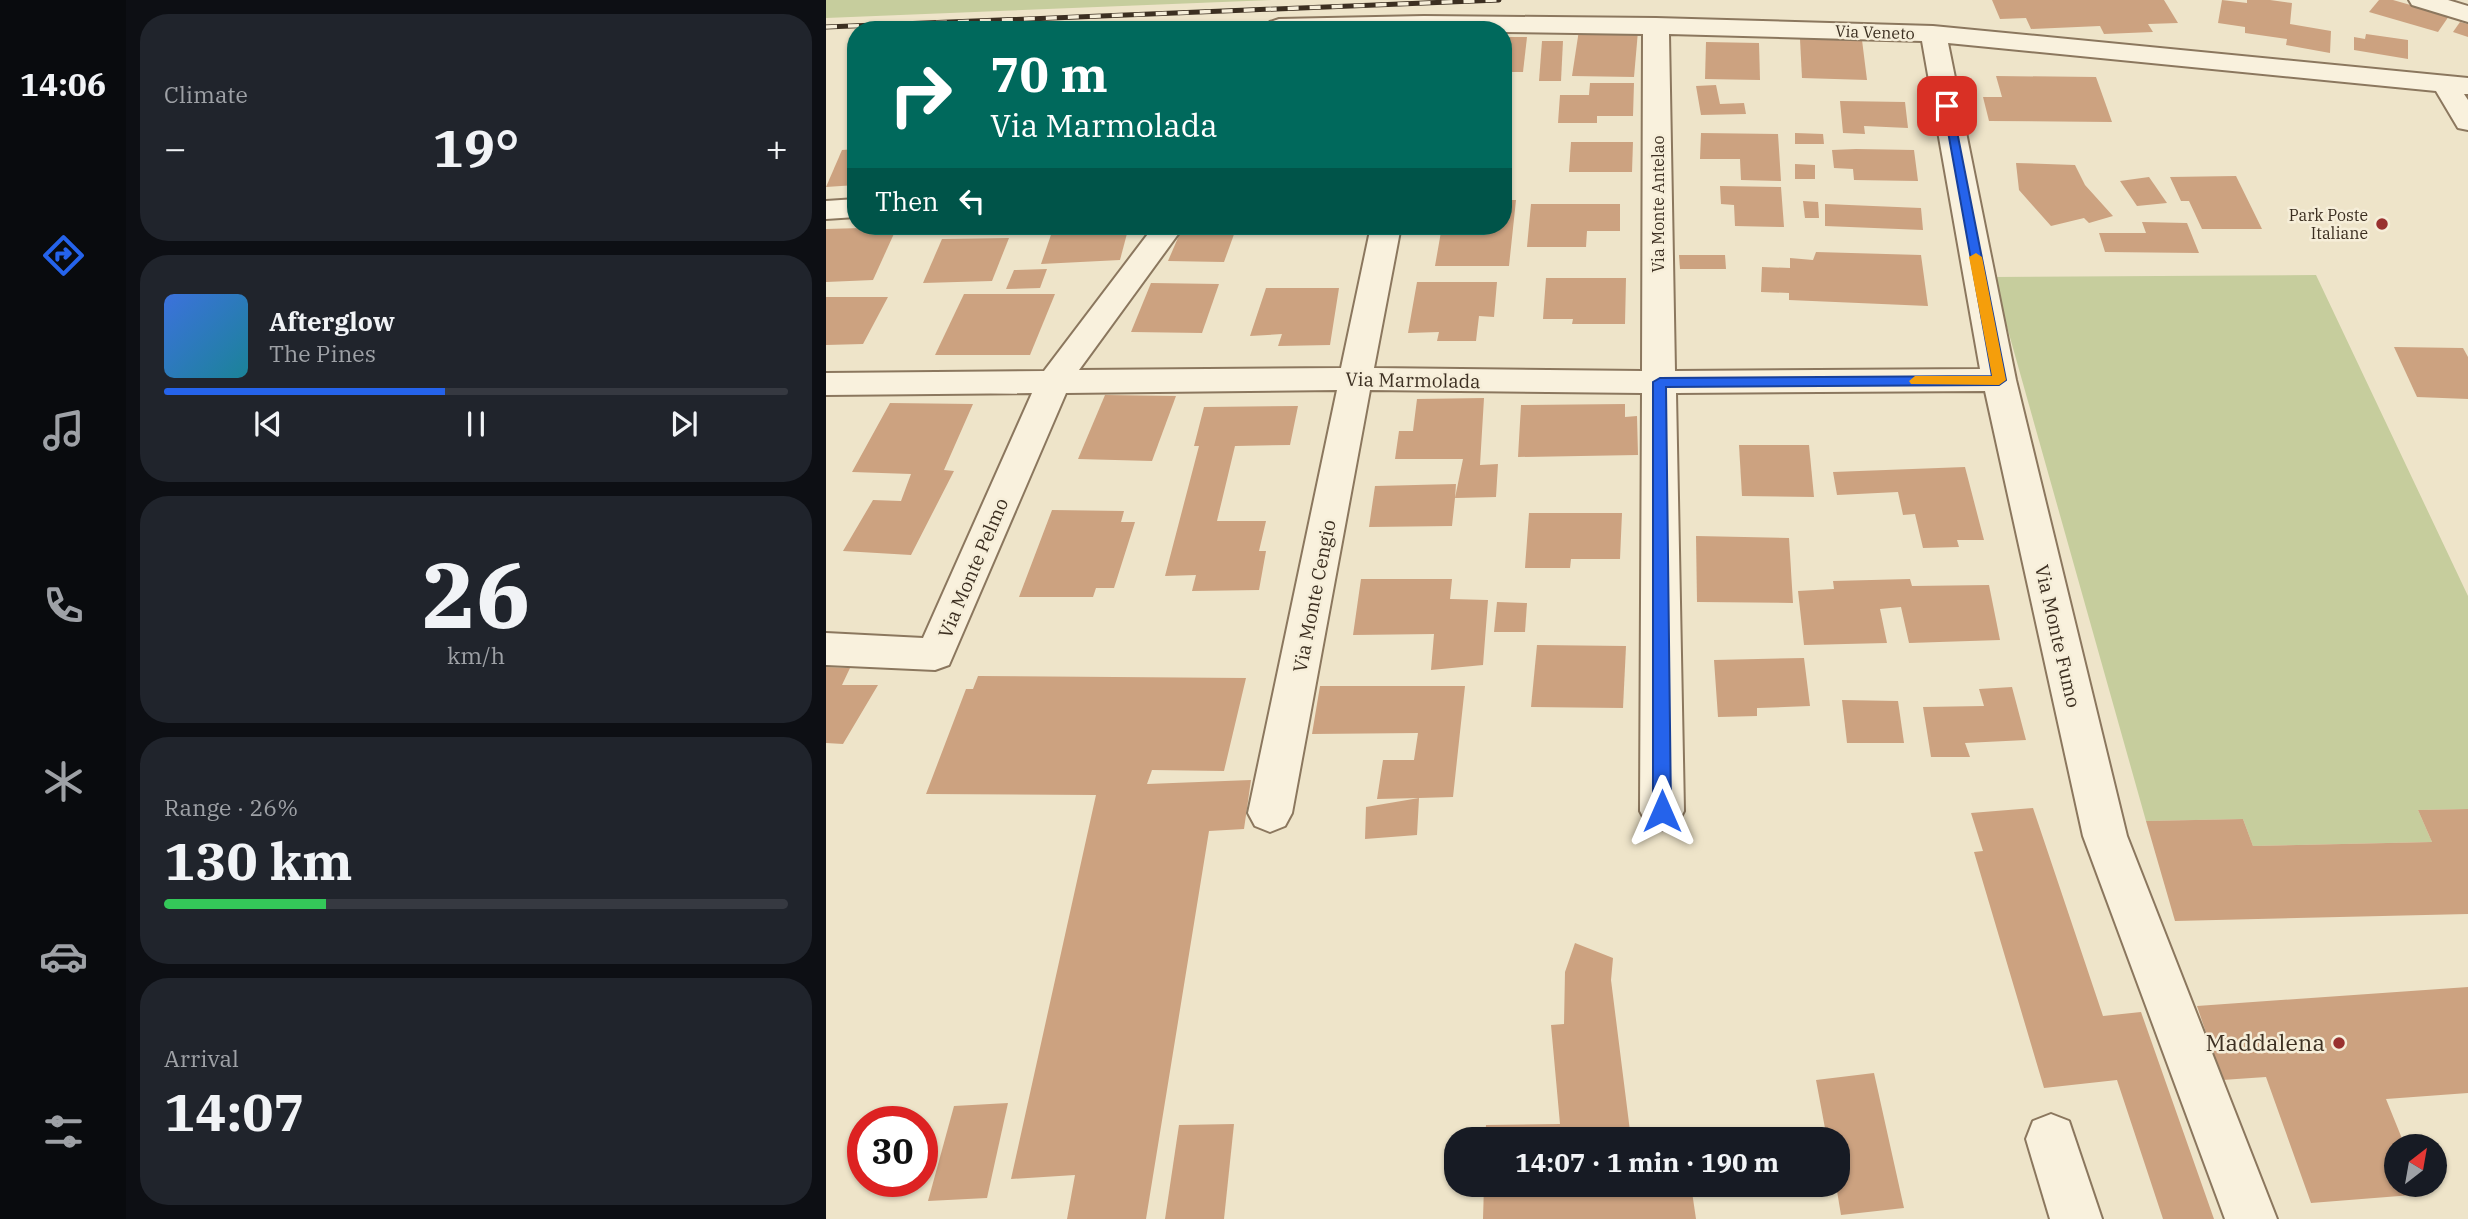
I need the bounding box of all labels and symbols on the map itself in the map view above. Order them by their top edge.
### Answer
street label: Via Veneto [1835,21,1915,43]
pin [1917,76,1977,136]
street label: Via Monte Antelao [1648,136,1668,272]
place label: Park Poste Italiane [2289,205,2368,243]
marker: Park Poste Italiane [2374,216,2390,232]
street label: Via Marmolada [1345,367,1481,393]
street label: Via Monte Pelmo [933,494,1013,642]
street label: Via Monte Cengio [1287,518,1341,674]
street label: Via Monte Fumo [2030,562,2086,710]
position arrow [1625,774,1699,848]
place label: Maddalena [2205,1027,2325,1057]
marker: Maddalena [2331,1035,2347,1051]
speed limit sign: 30 [847,1106,938,1197]
north arrow [2384,1134,2446,1197]

